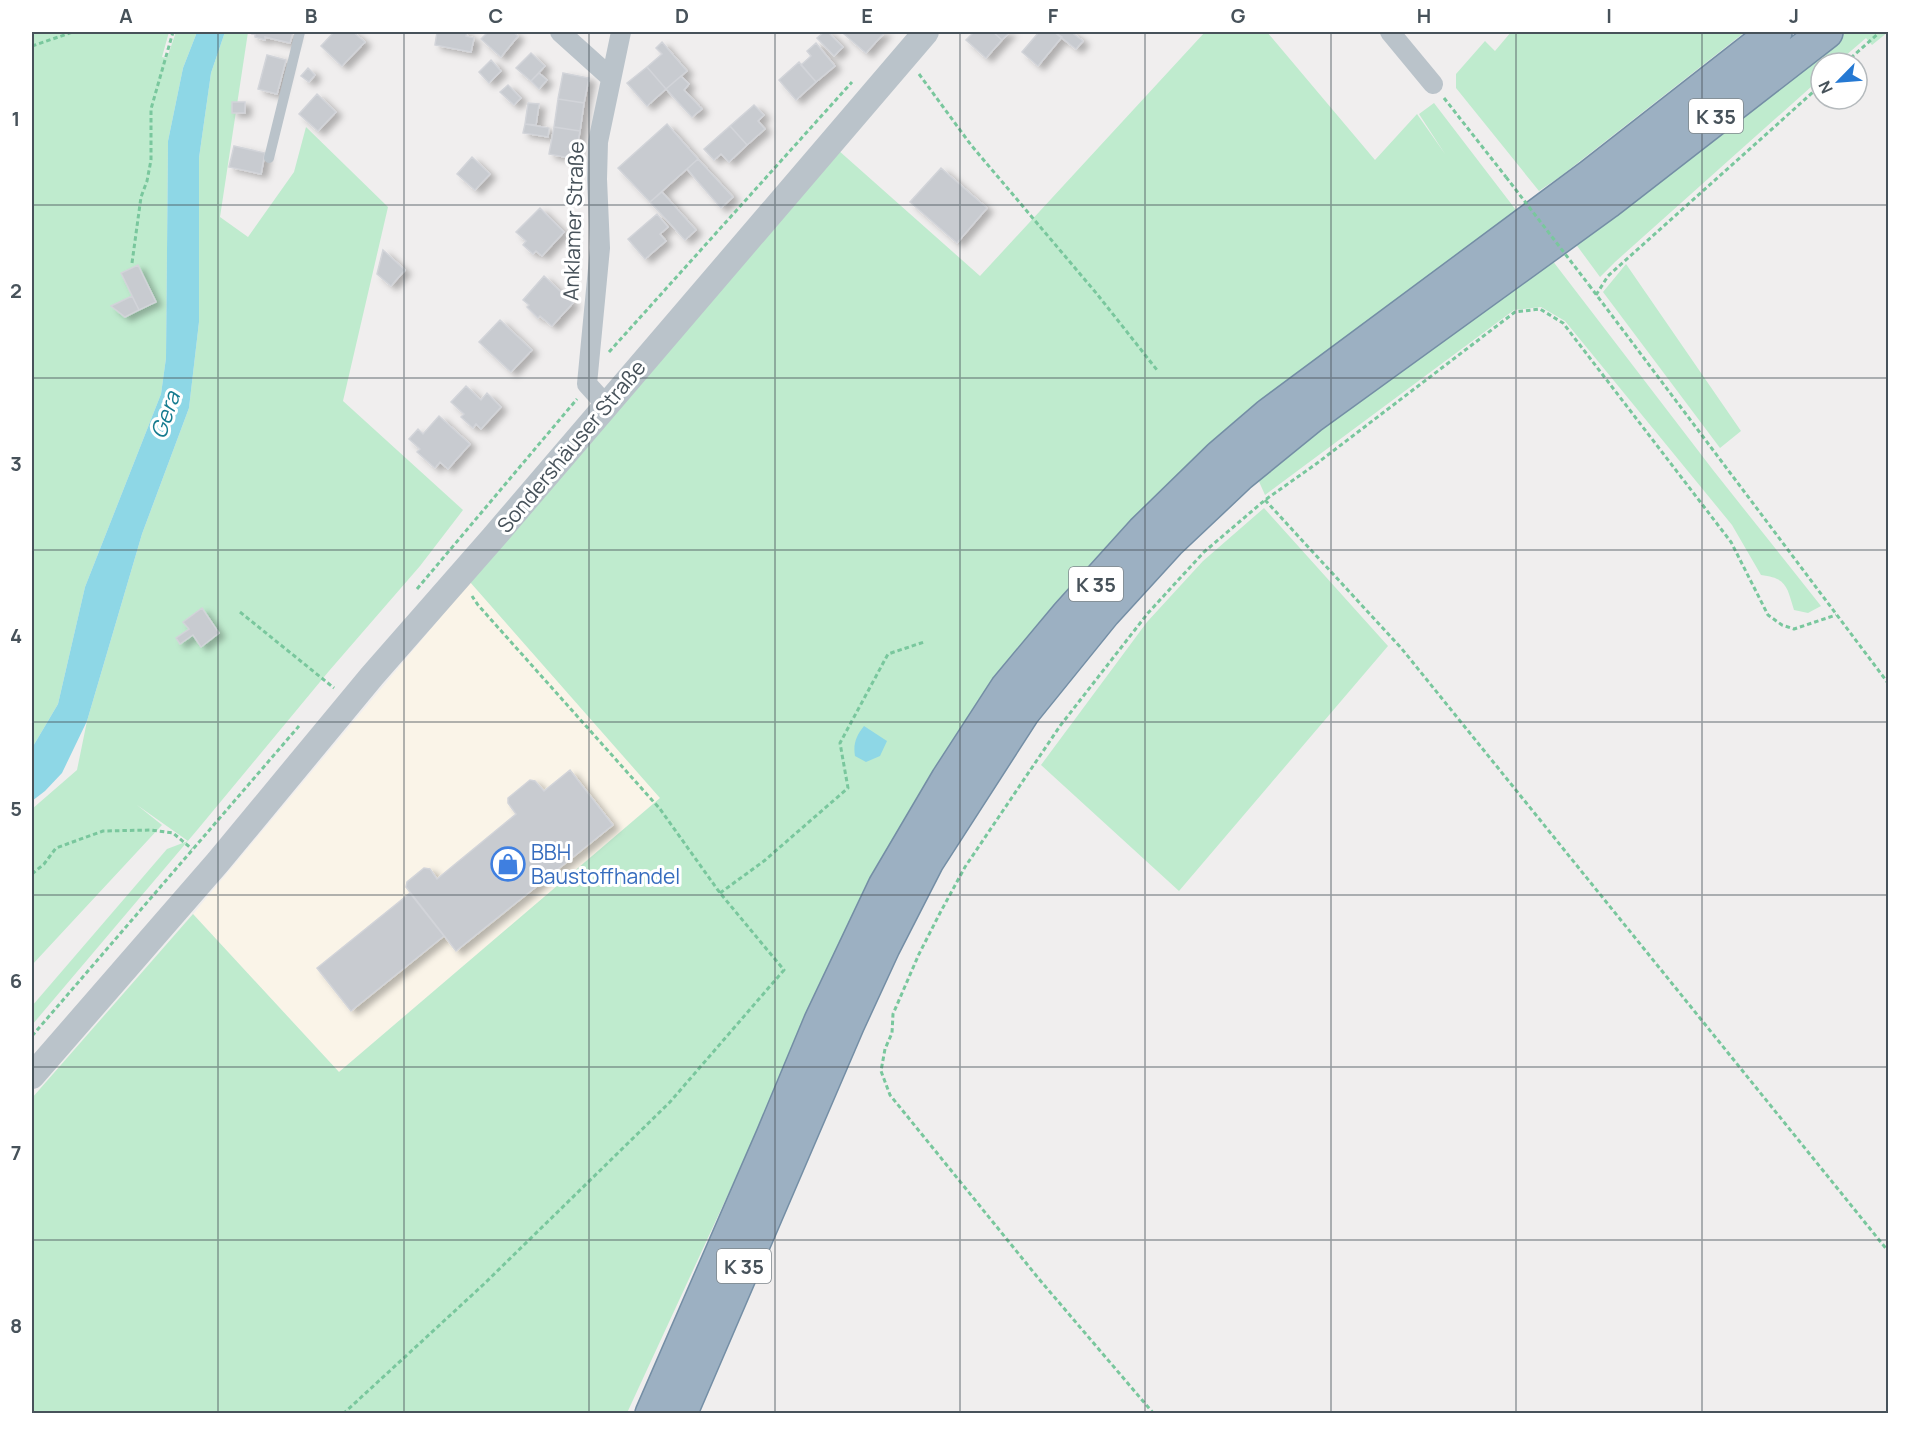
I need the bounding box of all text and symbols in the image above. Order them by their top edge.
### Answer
text: A [119,2,133,29]
text: B [305,2,318,29]
text: C [489,2,503,29]
text: D [675,2,689,29]
text: E [861,2,873,29]
text: F [1048,2,1059,29]
text: G [1231,2,1246,29]
text: H [1417,2,1431,29]
text: I [1606,2,1612,29]
text: J [1789,2,1799,29]
north arrow [1809,51,1869,111]
text: N [1813,77,1838,97]
road number: K 35 [1689,99,1743,133]
text: 1 [12,105,20,132]
street label: Anklamer Straße [556,141,590,301]
text: 2 [10,277,22,304]
street label: Sondershäuser Straße [490,354,652,538]
water label: Gera [143,386,188,443]
text: 3 [10,450,22,477]
road number: K 35 [1069,567,1123,601]
text: 4 [10,622,22,649]
text: 5 [10,795,22,822]
place label: BBH Baustoffhandel [531,838,680,890]
shop icon: BBH Baustoffhandel [490,846,526,882]
text: 6 [10,967,22,994]
text: 7 [11,1139,21,1166]
road number: K 35 [717,1249,771,1283]
text: 8 [10,1312,22,1339]

